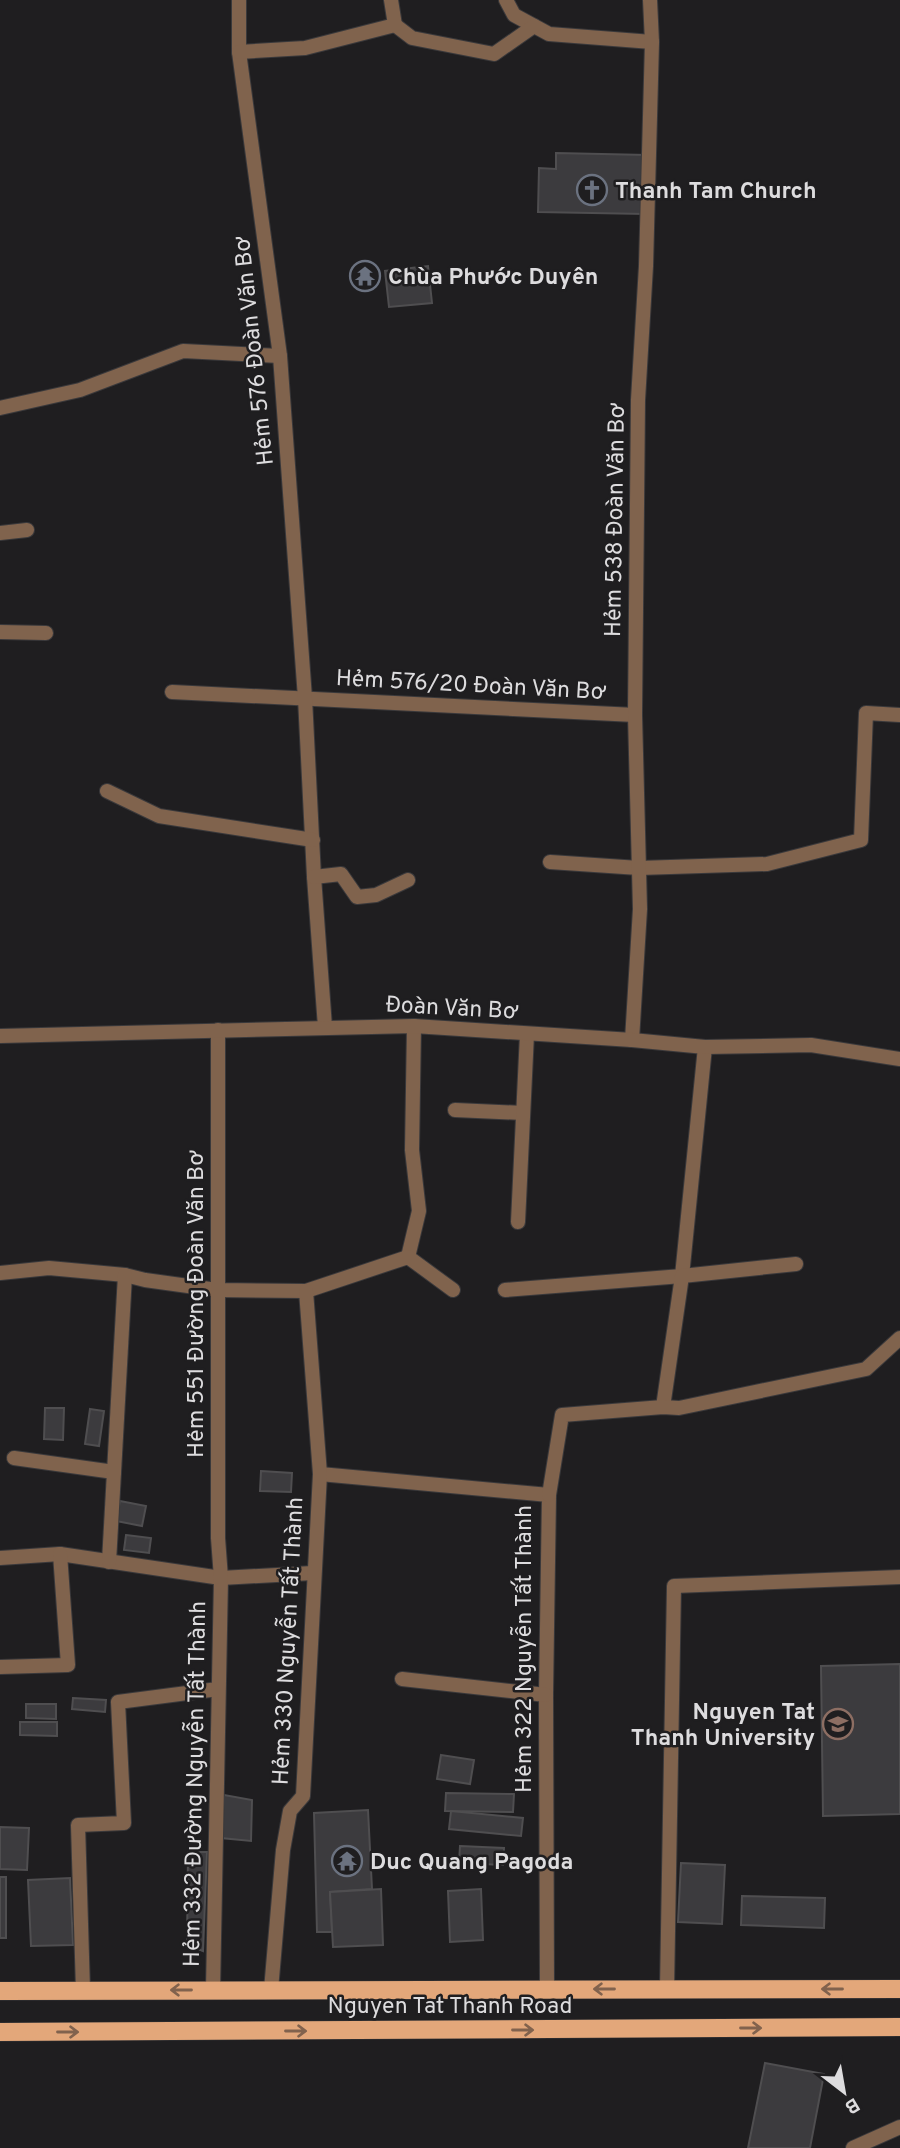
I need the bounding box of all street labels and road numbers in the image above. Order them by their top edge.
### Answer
street label: Hẻm 576 Đoàn Văn Bơ [229,234,282,467]
street label: Hẻm 538 Đoàn Văn Bơ [600,402,633,637]
street label: Hẻm 576/20 Đoàn Văn Bơ [335,665,607,708]
street label: Đoàn Văn Bơ [385,992,520,1027]
street label: Hẻm 551 Đường Đoàn Văn Bơ [183,1150,212,1458]
street label: Hẻm 330 Nguyễn Tất Thành [266,1496,312,1786]
street label: Hẻm 322 Nguyễn Tất Thành [510,1505,540,1793]
street label: Hẻm 332 Đường Nguyễn Tất Thành [178,1601,214,1967]
street label: Nguyen Tat Thanh Road [328,1993,572,2022]

